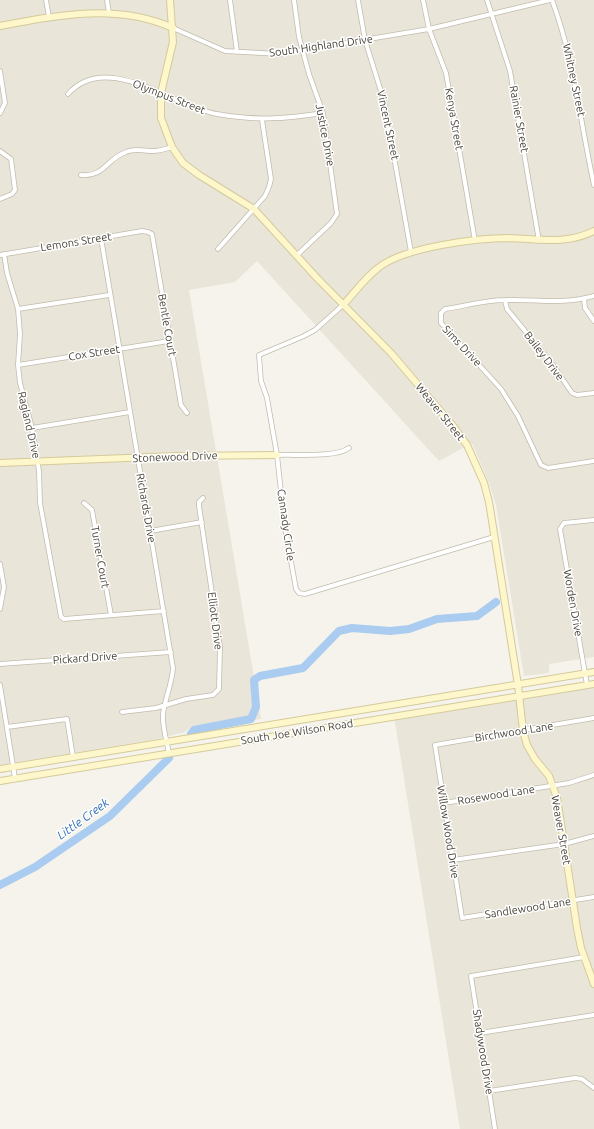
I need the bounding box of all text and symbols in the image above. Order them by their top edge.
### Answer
street label: South Highland Drive [268,32,374,60]
street label: Whitney Street [560,42,588,118]
street label: Olympus Street [131,77,207,117]
street label: Rainier Street [507,85,531,153]
street label: Kenya Street [442,87,466,151]
street label: Vincent Street [374,89,402,161]
street label: Justice Drive [312,103,338,167]
street label: Lemons Street [39,230,113,254]
street label: Bentle Court [155,293,179,357]
street label: Sims Drive [440,323,484,369]
street label: Bailey Drive [521,329,567,383]
street label: Cox Street [67,342,121,364]
street label: Weaver Street [413,380,467,444]
street label: Ragland Drive [15,390,43,460]
street label: Stonewood Drive [132,449,218,465]
street label: Richards Drive [133,472,159,544]
street label: Cannady Circle [274,488,298,562]
street label: Turner Court [88,525,112,589]
street label: Worden Drive [561,568,585,638]
street label: Elliott Drive [205,591,225,651]
street label: Pickard Drive [52,649,118,667]
street label: South Joe Wilson Road [240,717,354,747]
street label: Birchwood Lane [474,719,554,745]
street label: Rosewood Lane [456,782,536,808]
street label: Willow Wood Drive [434,784,462,880]
street label: Weaver Street [548,794,574,866]
water label: Little Creek [54,795,112,843]
street label: Sandlewood Lane [484,895,572,921]
street label: Shadywood Drive [470,1009,496,1095]

